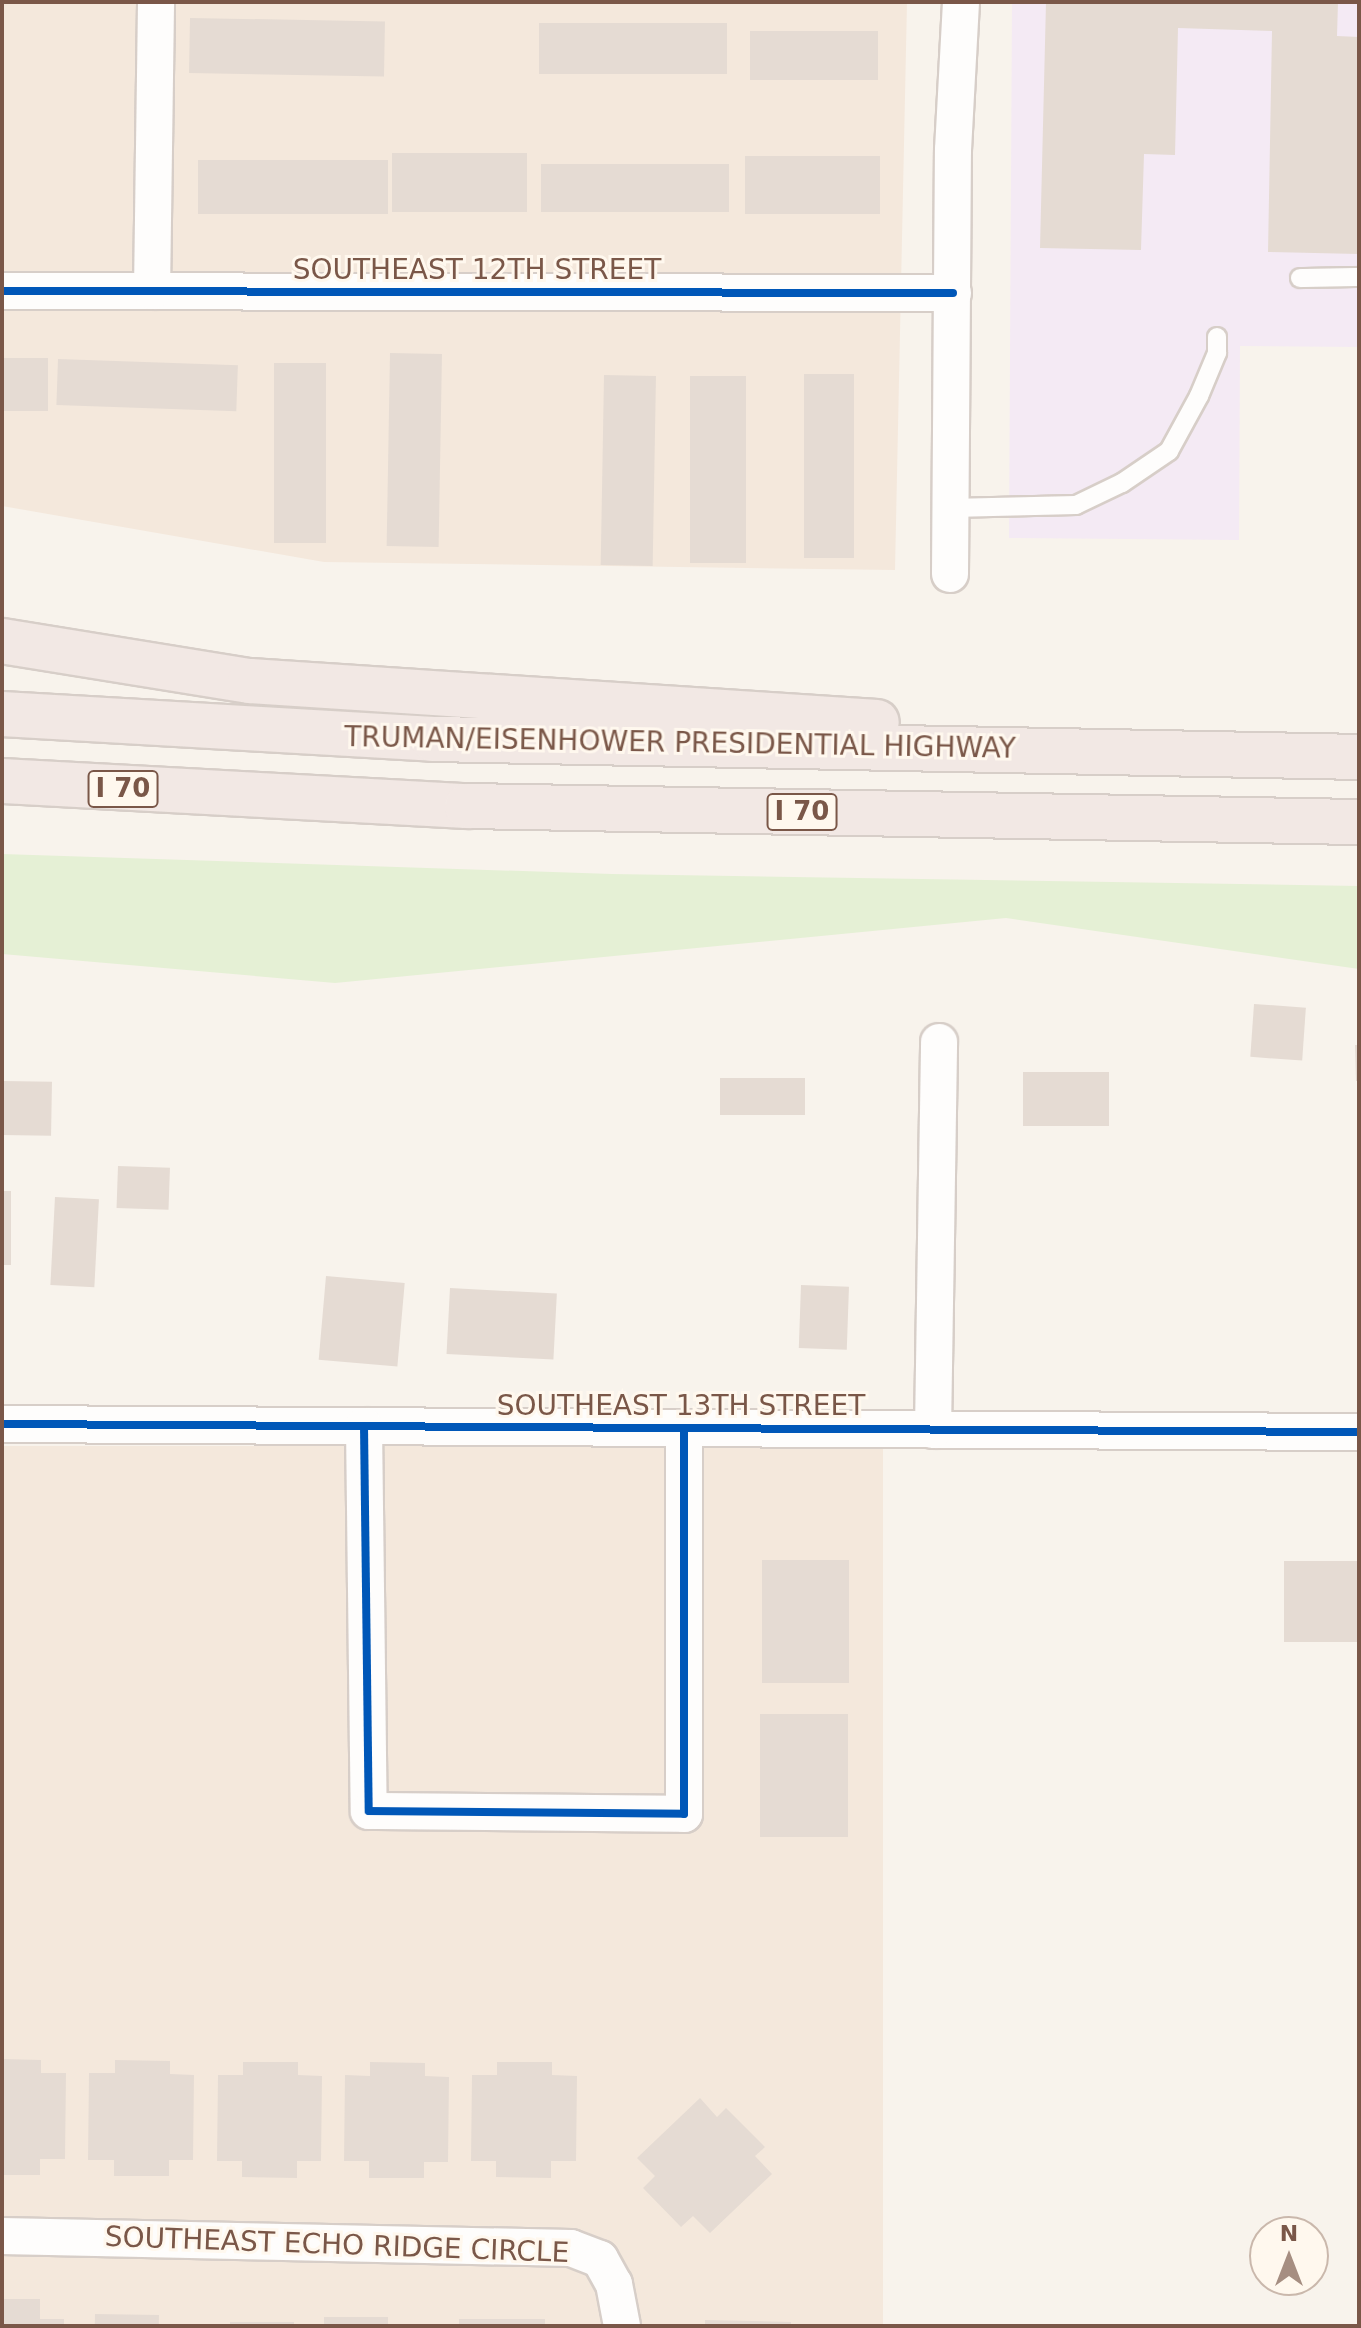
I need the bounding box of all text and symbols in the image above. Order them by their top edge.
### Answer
street label: SOUTHEAST 12TH STREET [293,253,661,287]
street label: TRUMAN/EISENHOWER PRESIDENTIAL HIGHWAY [344,720,1016,766]
road number: I 70 [87,767,159,811]
road number: I 70 [766,790,838,834]
street label: SOUTHEAST 13TH STREET [497,1389,865,1423]
north arrow [1249,2216,1329,2296]
street label: SOUTHEAST ECHO RIDGE CIRCLE [104,2220,570,2270]
text: N [1280,2221,1298,2246]

